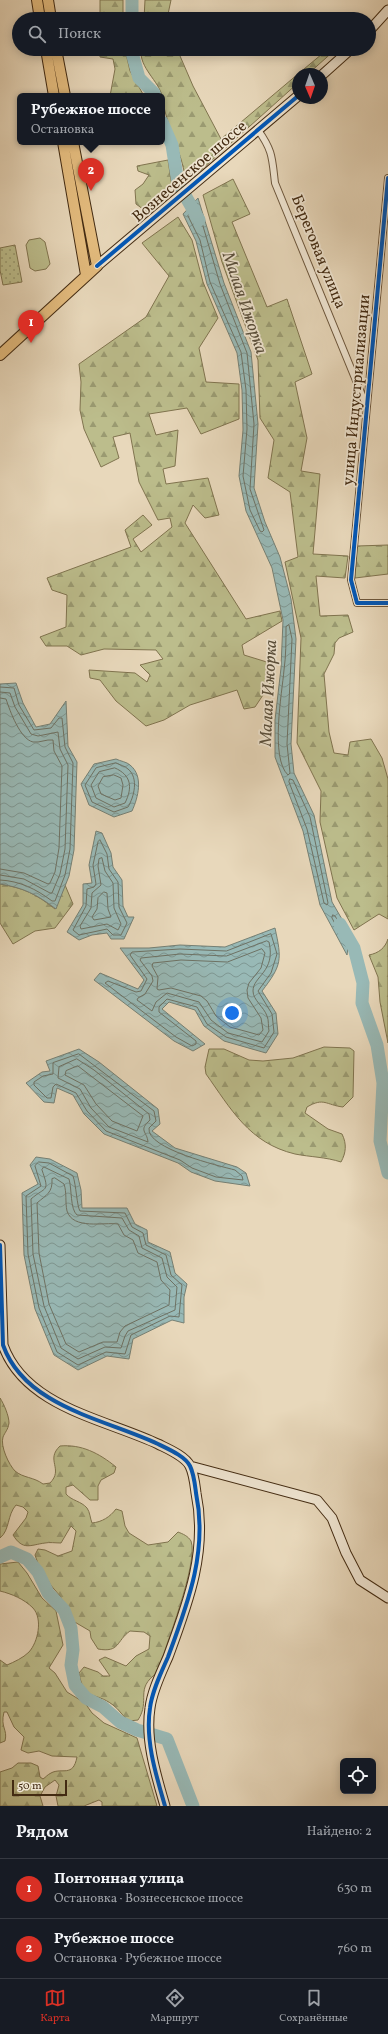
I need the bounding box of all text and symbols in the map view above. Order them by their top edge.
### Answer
search box [12,12,376,56]
icon: search [26,23,48,45]
text: Поиск [58,24,101,45]
north arrow [292,68,328,104]
popup [17,93,165,145]
text: Рубежное шоссе [31,100,151,121]
street label: Вознесенское шоссе [128,116,252,228]
text: Остановка [31,121,94,139]
pin: 2 [78,158,104,191]
street label: Береговая улица [285,192,351,312]
water label: Малая Ижорка [215,248,272,357]
street label: улица Индустриализации [338,293,376,487]
pin: 1 [18,310,44,343]
water label: Малая Ижорка [255,639,283,748]
your location [222,1003,242,1023]
map controls [340,1758,376,1794]
button: locate [340,1758,376,1794]
scale bar [12,1778,67,1797]
text: 50 m [18,1779,42,1794]
text: Рядом [16,1821,69,1844]
text: Найдено: 2 [307,1823,372,1841]
text: Понтонная улица [54,1869,184,1890]
text: 1 [26,1880,32,1898]
text: 630 m [337,1880,372,1898]
text: Остановка · Вознесенское шоссе [54,1890,243,1908]
text: Рубежное шоссе [54,1929,174,1950]
text: 2 [26,1940,32,1958]
text: 760 m [337,1940,372,1958]
text: Остановка · Рубежное шоссе [54,1950,222,1968]
tab: Карта [40,1987,70,2026]
tab: Маршрут [150,1987,199,2026]
tab: Сохранённые [279,1987,348,2026]

